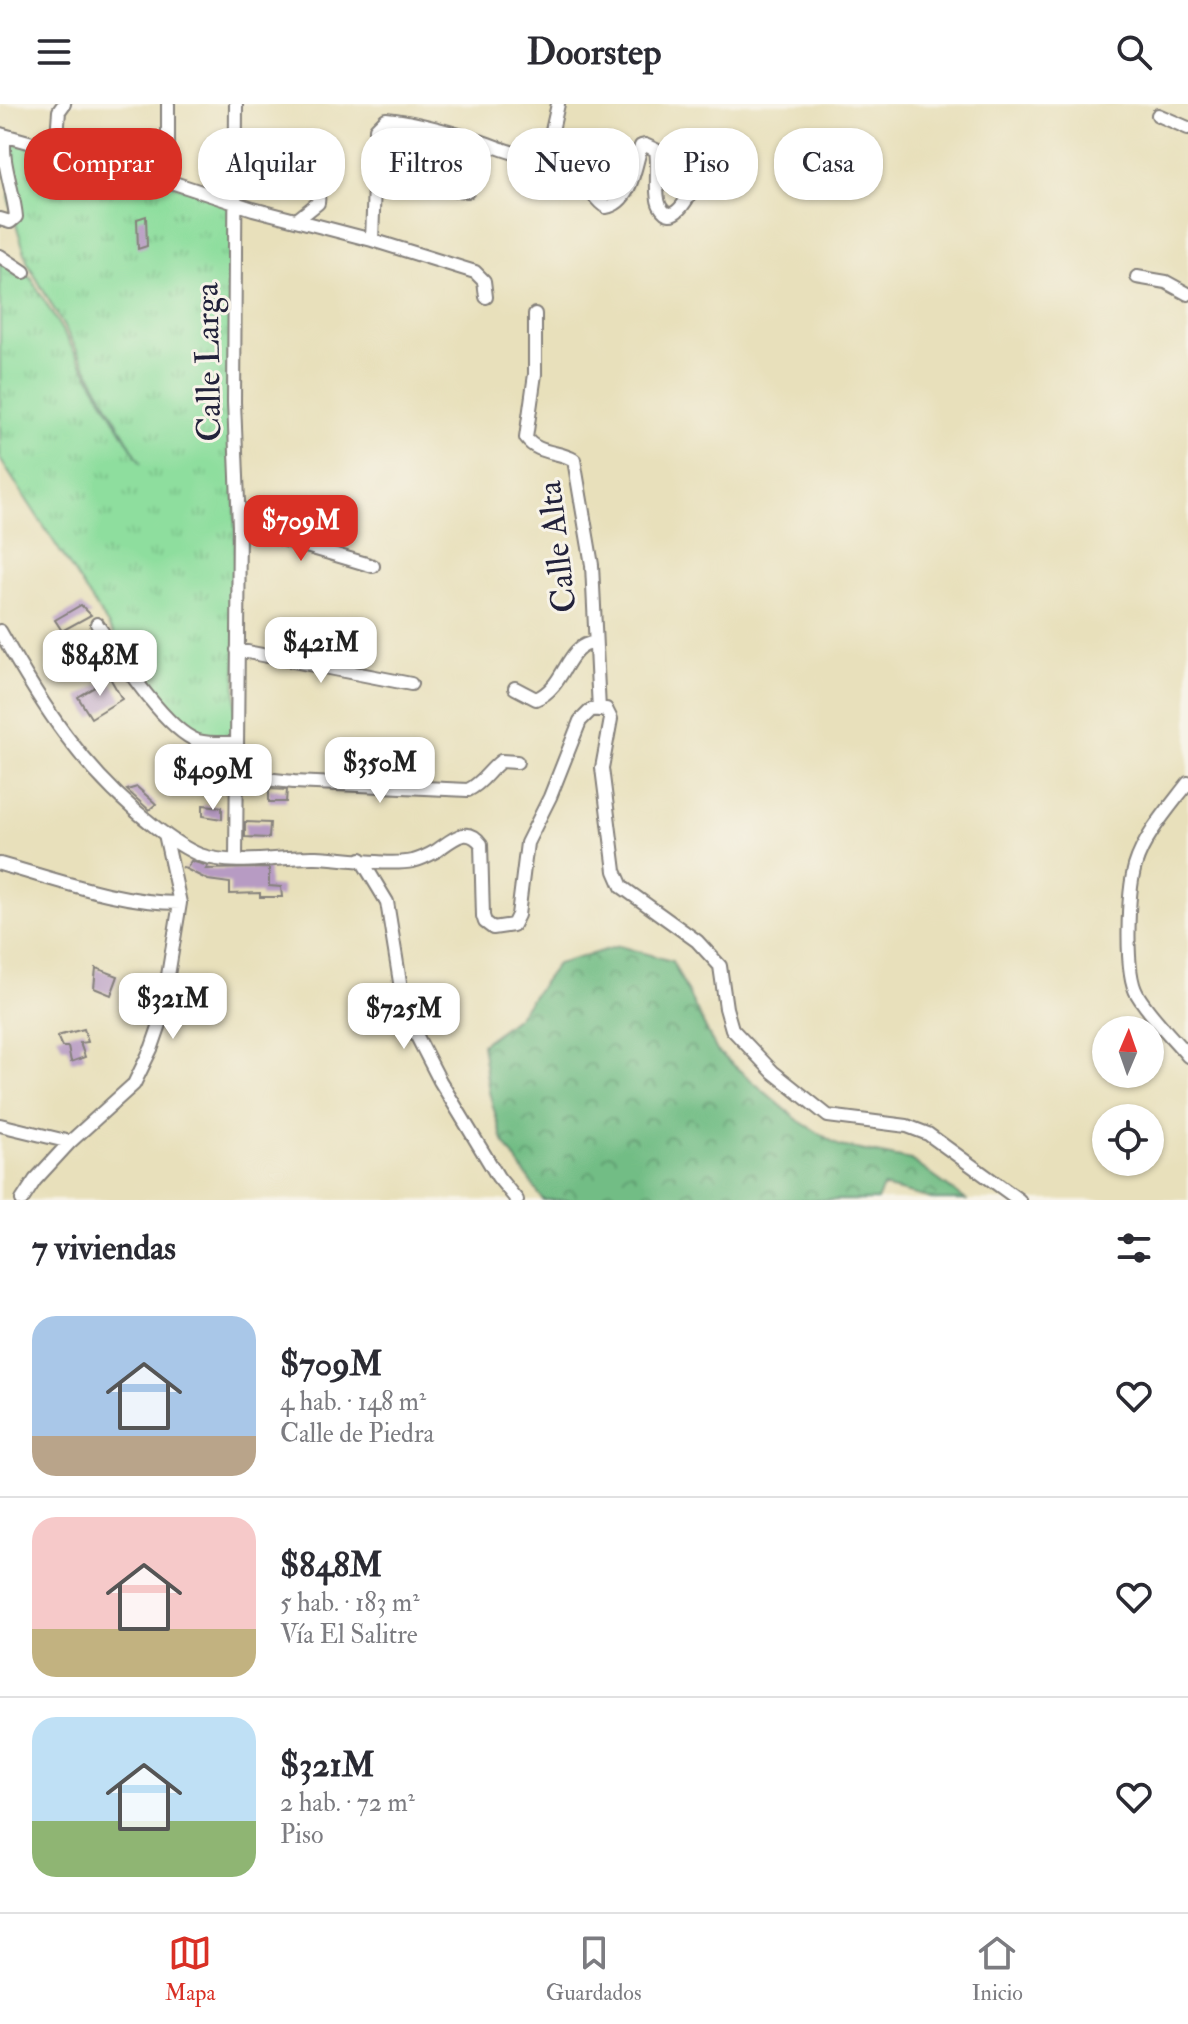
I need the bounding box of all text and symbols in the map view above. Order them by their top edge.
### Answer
icon: menu [32,30,76,74]
text: Doorstep [527,30,661,75]
icon: search [1112,30,1156,74]
chip: Comprar [24,128,182,200]
chip: Alquilar [198,128,345,200]
chip: Filtros [361,128,491,200]
chip: Nuevo [507,128,639,200]
chip: Piso [655,128,758,200]
chip: Casa [774,128,883,200]
street label: Calle Larga [186,281,231,442]
street label: Calle Alta [528,477,587,615]
pin: $709M [245,495,357,563]
text: $709M [262,505,340,537]
pin: $421M [265,617,377,685]
text: $421M [283,627,359,659]
pin: $848M [44,630,156,698]
text: $848M [61,640,139,672]
pin: $350M [324,737,436,805]
pin: $409M [157,744,269,812]
text: $350M [343,747,417,779]
text: $409M [173,754,253,786]
pin: $321M [117,973,229,1041]
text: $321M [137,983,209,1015]
pin: $725M [348,983,460,1051]
text: $725M [366,993,442,1025]
north arrow [1092,1016,1164,1088]
map controls [1092,1016,1164,1176]
button: locate [1092,1104,1164,1176]
icon: filters [1112,1226,1156,1270]
text: 7 viviendas [32,1227,176,1270]
text: $709M [280,1343,383,1386]
icon: home [96,1348,192,1444]
icon: heart [1112,1374,1156,1418]
text: 4 hab. · 148 m² [280,1386,426,1418]
text: Calle de Piedra [280,1418,434,1450]
text: $848M [280,1544,382,1587]
icon: home [96,1549,192,1645]
icon: heart [1112,1575,1156,1619]
text: 5 hab. · 183 m² [280,1587,420,1619]
text: Vía El Salitre [280,1619,418,1651]
text: $321M [280,1744,375,1787]
icon: home [96,1749,192,1845]
icon: heart [1112,1775,1156,1819]
text: 2 hab. · 72 m² [280,1787,415,1819]
text: Piso [280,1819,323,1851]
tab: Mapa [165,1931,215,2007]
tab: Guardados [546,1931,641,2007]
tab: Inicio [972,1931,1023,2007]

